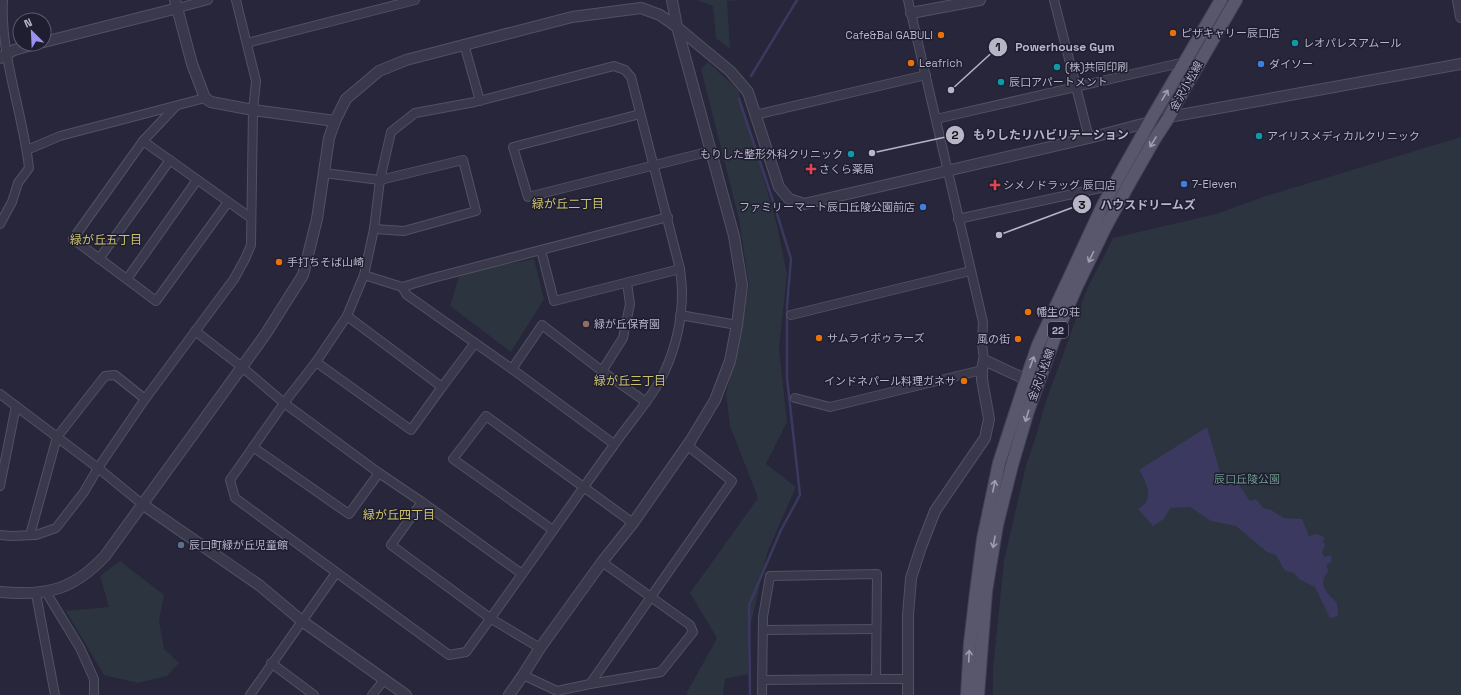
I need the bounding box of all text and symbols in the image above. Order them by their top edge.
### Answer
north arrow [12,12,52,52]
text: N [22,15,34,31]
place label: ピザキャリー辰口店 [1181,26,1280,40]
place label: Cafe&Bal GABULI [846,28,933,42]
marker: ピザキャリー辰口店 [1168,28,1178,38]
marker: Cafe&Bal GABULI [936,30,946,40]
callout: Powerhouse Gym [988,35,1123,59]
place label: レオパレスアムール [1303,36,1401,50]
marker: レオパレスアムール [1290,38,1300,48]
text: 1 [995,39,1001,55]
text: Powerhouse Gym [1015,39,1115,55]
place label: Leafrich [919,56,962,70]
place label: ダイソー [1269,57,1313,71]
marker: Leafrich [906,58,916,68]
street label: 金沢小松線 [1167,59,1205,113]
marker: ダイソー [1256,59,1266,69]
place label: (株)共同印刷 [1065,60,1128,74]
marker: (株)共同印刷 [1052,62,1062,72]
place label: 辰口アパートメント [1009,75,1108,89]
marker: 辰口アパートメント [996,77,1006,87]
one-way arrow [1162,90,1170,102]
callout: もりしたリハビリテーション [945,123,1137,147]
text: 2 [951,127,959,143]
text: もりしたリハビリテーション [973,127,1129,143]
place label: アイリスメディカルクリニック [1267,129,1420,143]
marker: アイリスメディカルクリニック [1254,131,1264,141]
one-way arrow [1148,136,1156,148]
place label: もりした整形外科クリニック [700,147,843,161]
marker: もりした整形外科クリニック [846,149,856,159]
place label: さくら薬局 [819,162,874,176]
marker: さくら薬局 [806,164,816,174]
place label: 7-Eleven [1192,177,1237,191]
place label: シメノドラッグ 辰口店 [1003,178,1116,192]
marker: 7-Eleven [1179,179,1189,189]
marker: シメノドラッグ 辰口店 [990,180,1000,190]
callout: ハウスドリームズ [1072,192,1204,216]
district label: 緑が丘二丁目 [532,196,604,212]
text: 3 [1078,197,1086,213]
text: ハウスドリームズ [1100,197,1196,213]
place label: ファミリーマート辰口丘陵公園前店 [739,200,915,214]
marker: ファミリーマート辰口丘陵公園前店 [918,202,928,212]
district label: 緑が丘五丁目 [70,232,142,248]
one-way arrow [1087,250,1094,262]
place label: 手打ちそば山崎 [287,255,364,269]
marker: 手打ちそば山崎 [274,257,284,267]
place label: 幡生の荘 [1036,305,1080,319]
marker: 幡生の荘 [1023,307,1033,317]
place label: 緑が丘保育園 [594,317,660,331]
marker: 緑が丘保育園 [581,319,591,329]
road number: 22 [1048,322,1068,338]
place label: サムライボゥラーズ [827,331,925,345]
place label: 風の街 [977,332,1010,346]
marker: サムライボゥラーズ [814,333,824,343]
marker: 風の街 [1013,334,1023,344]
street label: 金沢小松線 [1025,347,1057,403]
one-way arrow [1029,356,1037,368]
district label: 緑が丘三丁目 [594,373,666,389]
place label: インドネパール料理ガネサ [824,374,956,388]
marker: インドネパール料理ガネサ [959,376,969,386]
one-way arrow [1023,409,1030,422]
park label: 辰口丘陵公園 [1214,472,1280,486]
one-way arrow [991,480,999,493]
district label: 緑が丘四丁目 [363,507,435,523]
one-way arrow [990,535,998,548]
place label: 辰口町緑が丘児童館 [189,538,288,552]
marker: 辰口町緑が丘児童館 [176,540,186,550]
one-way arrow [966,650,973,663]

